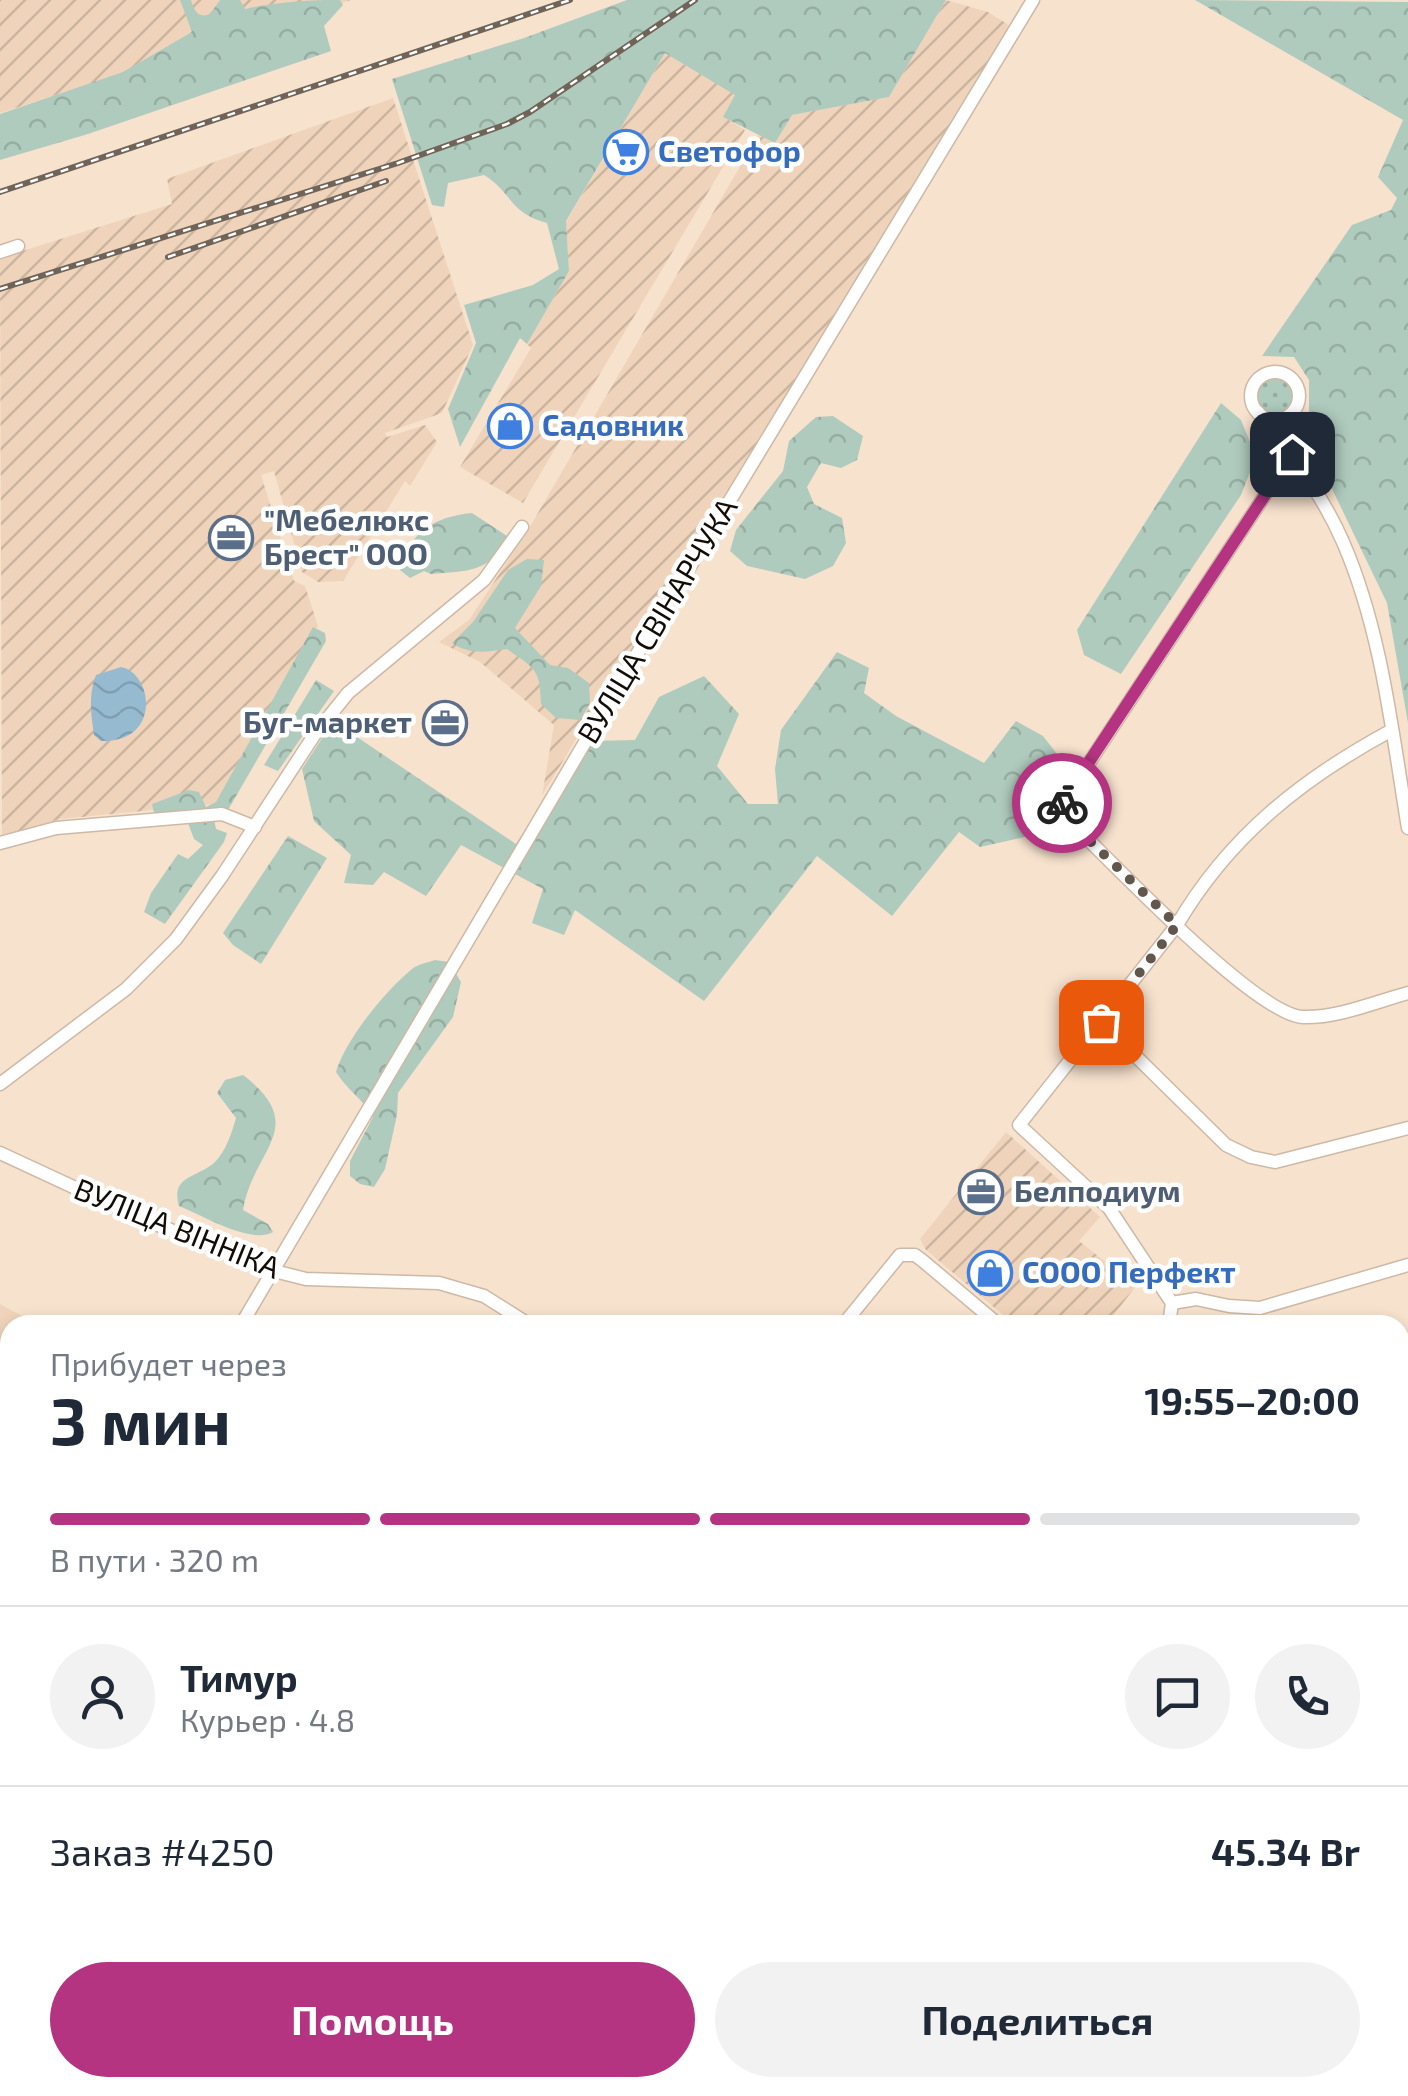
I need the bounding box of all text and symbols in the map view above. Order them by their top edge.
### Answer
supermarket icon: Светофор [603,129,649,175]
place label: Светофор [658,132,801,168]
shop icon: Садовник [487,403,533,449]
place label: Садовник [542,406,684,442]
pin [1250,412,1335,497]
icon: home [1265,427,1320,482]
street label: ВУЛІЦА СВІНАРЧУКА [569,490,744,749]
place label: "Мебелюкс Брест" ООО [264,501,429,571]
office icon: "Мебелюкс Брест" ООО [208,515,254,561]
office icon: Буг-маркет [422,700,468,746]
place label: Буг-маркет [243,703,412,740]
courier [1012,753,1112,853]
icon: bike [1035,776,1090,831]
pin [1059,980,1144,1065]
icon: bag [1074,995,1129,1050]
street label: ВУЛІЦА ВІННІКА [70,1169,286,1285]
office icon: Белподиум [958,1169,1004,1215]
place label: Белподиум [1014,1172,1180,1209]
shop icon: СООО Перфект [967,1250,1013,1296]
place label: СООО Перфект [1022,1253,1236,1289]
text: Прибудет через [50,1344,287,1382]
text: 19:55–20:00 [1144,1377,1360,1423]
text: 3 мин [50,1380,231,1458]
text: В пути · 320 m [50,1540,259,1578]
button: person [50,1644,155,1749]
button: chat [1125,1644,1230,1749]
button: phone [1255,1644,1360,1749]
text: Тимур [180,1654,298,1700]
text: Курьер · 4.8 [180,1700,355,1738]
text: Заказ #4250 [50,1828,275,1874]
text: 45.34 Br [1211,1828,1360,1874]
button: Помощь [50,1962,695,2077]
button: Поделиться [715,1962,1360,2077]

